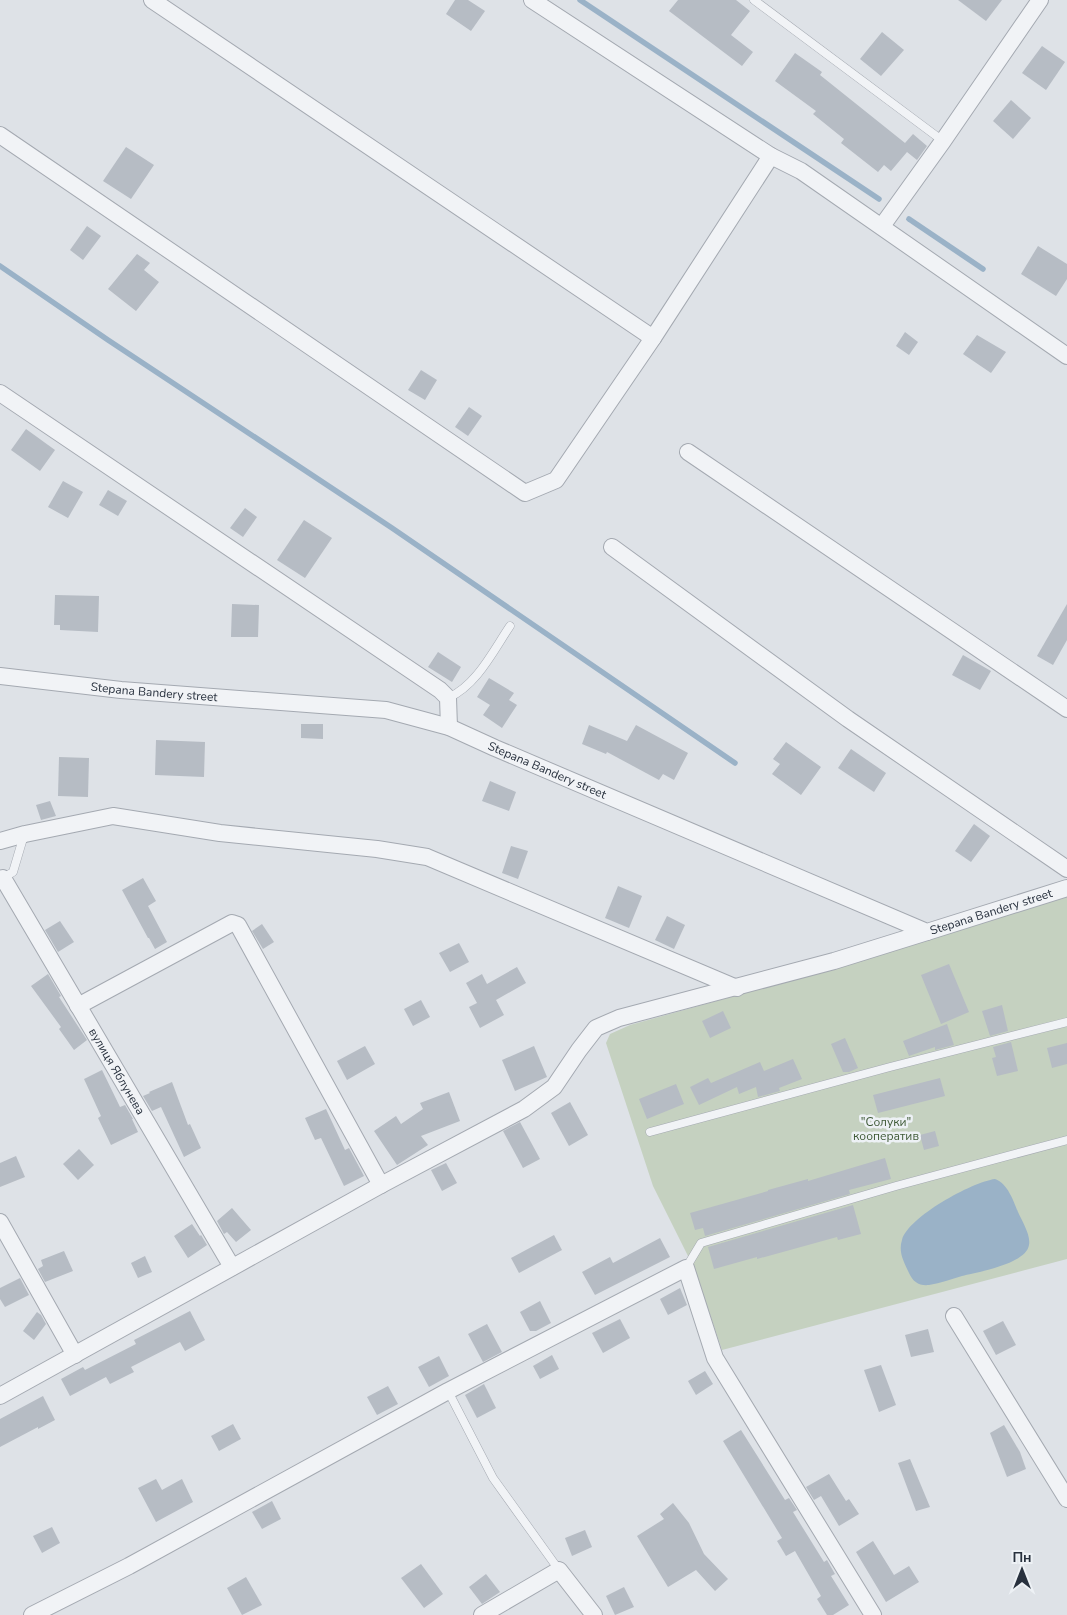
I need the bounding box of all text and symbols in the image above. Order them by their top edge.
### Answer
street label: Stepana Bandery street [90,679,219,705]
street label: Stepana Bandery street [485,738,610,803]
street label: Stepana Bandery street [928,885,1055,939]
street label: вулиця Яблунева [85,1025,149,1118]
park label: "Солуки" кооператив [853,1114,919,1144]
north arrow [997,1545,1047,1595]
text: Пн [1012,1548,1032,1567]

